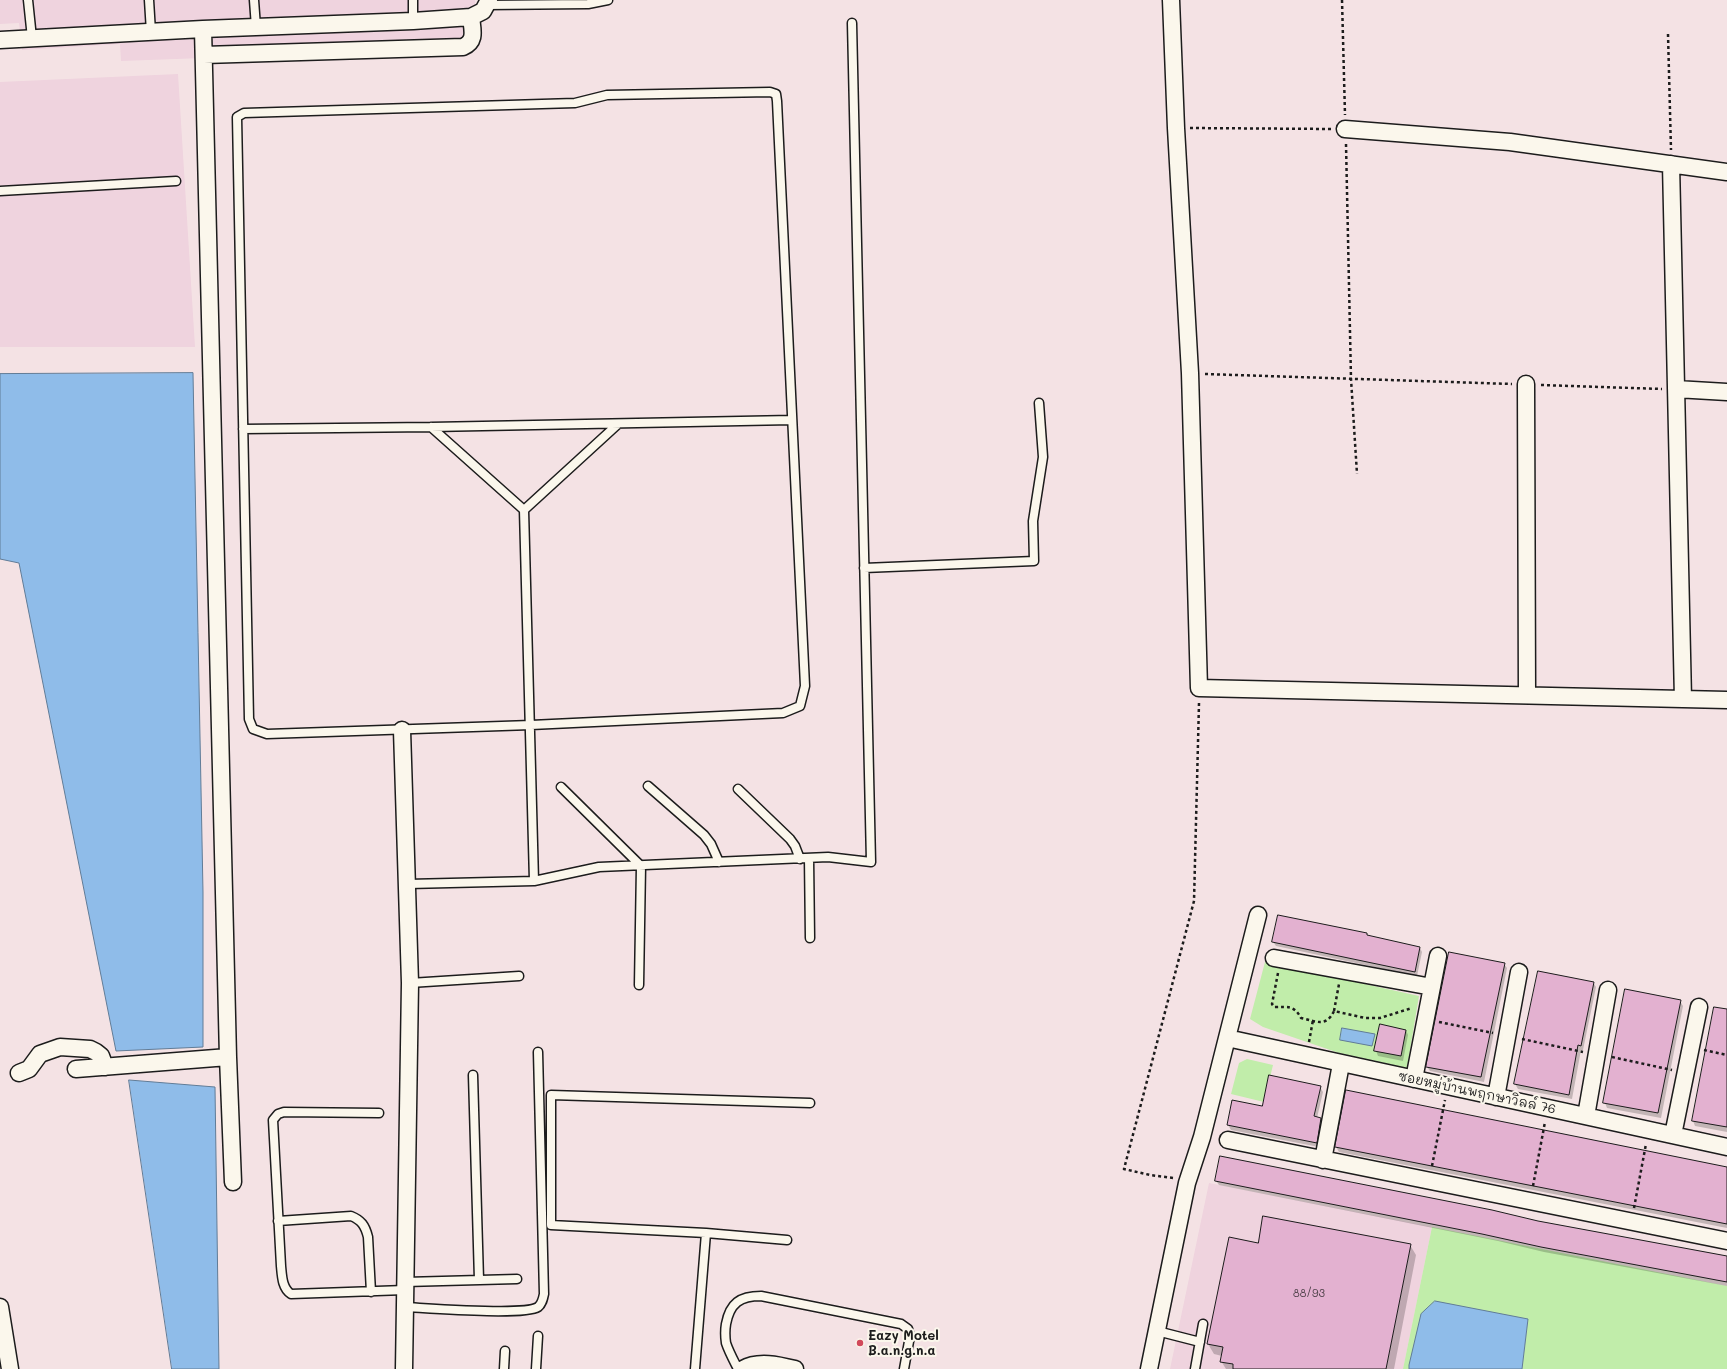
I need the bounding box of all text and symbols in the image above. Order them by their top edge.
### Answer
street label: ซอยหมู่บ้านพฤกษาวิลล์ 76 [1397,1069,1557,1117]
house number: 88/93 [1293,1287,1325,1301]
place label: Eazy Motel B.a.n.g.n.a [868,1328,939,1359]
marker: Eazy Motel B.a.n.g.n.a [855,1338,865,1348]

